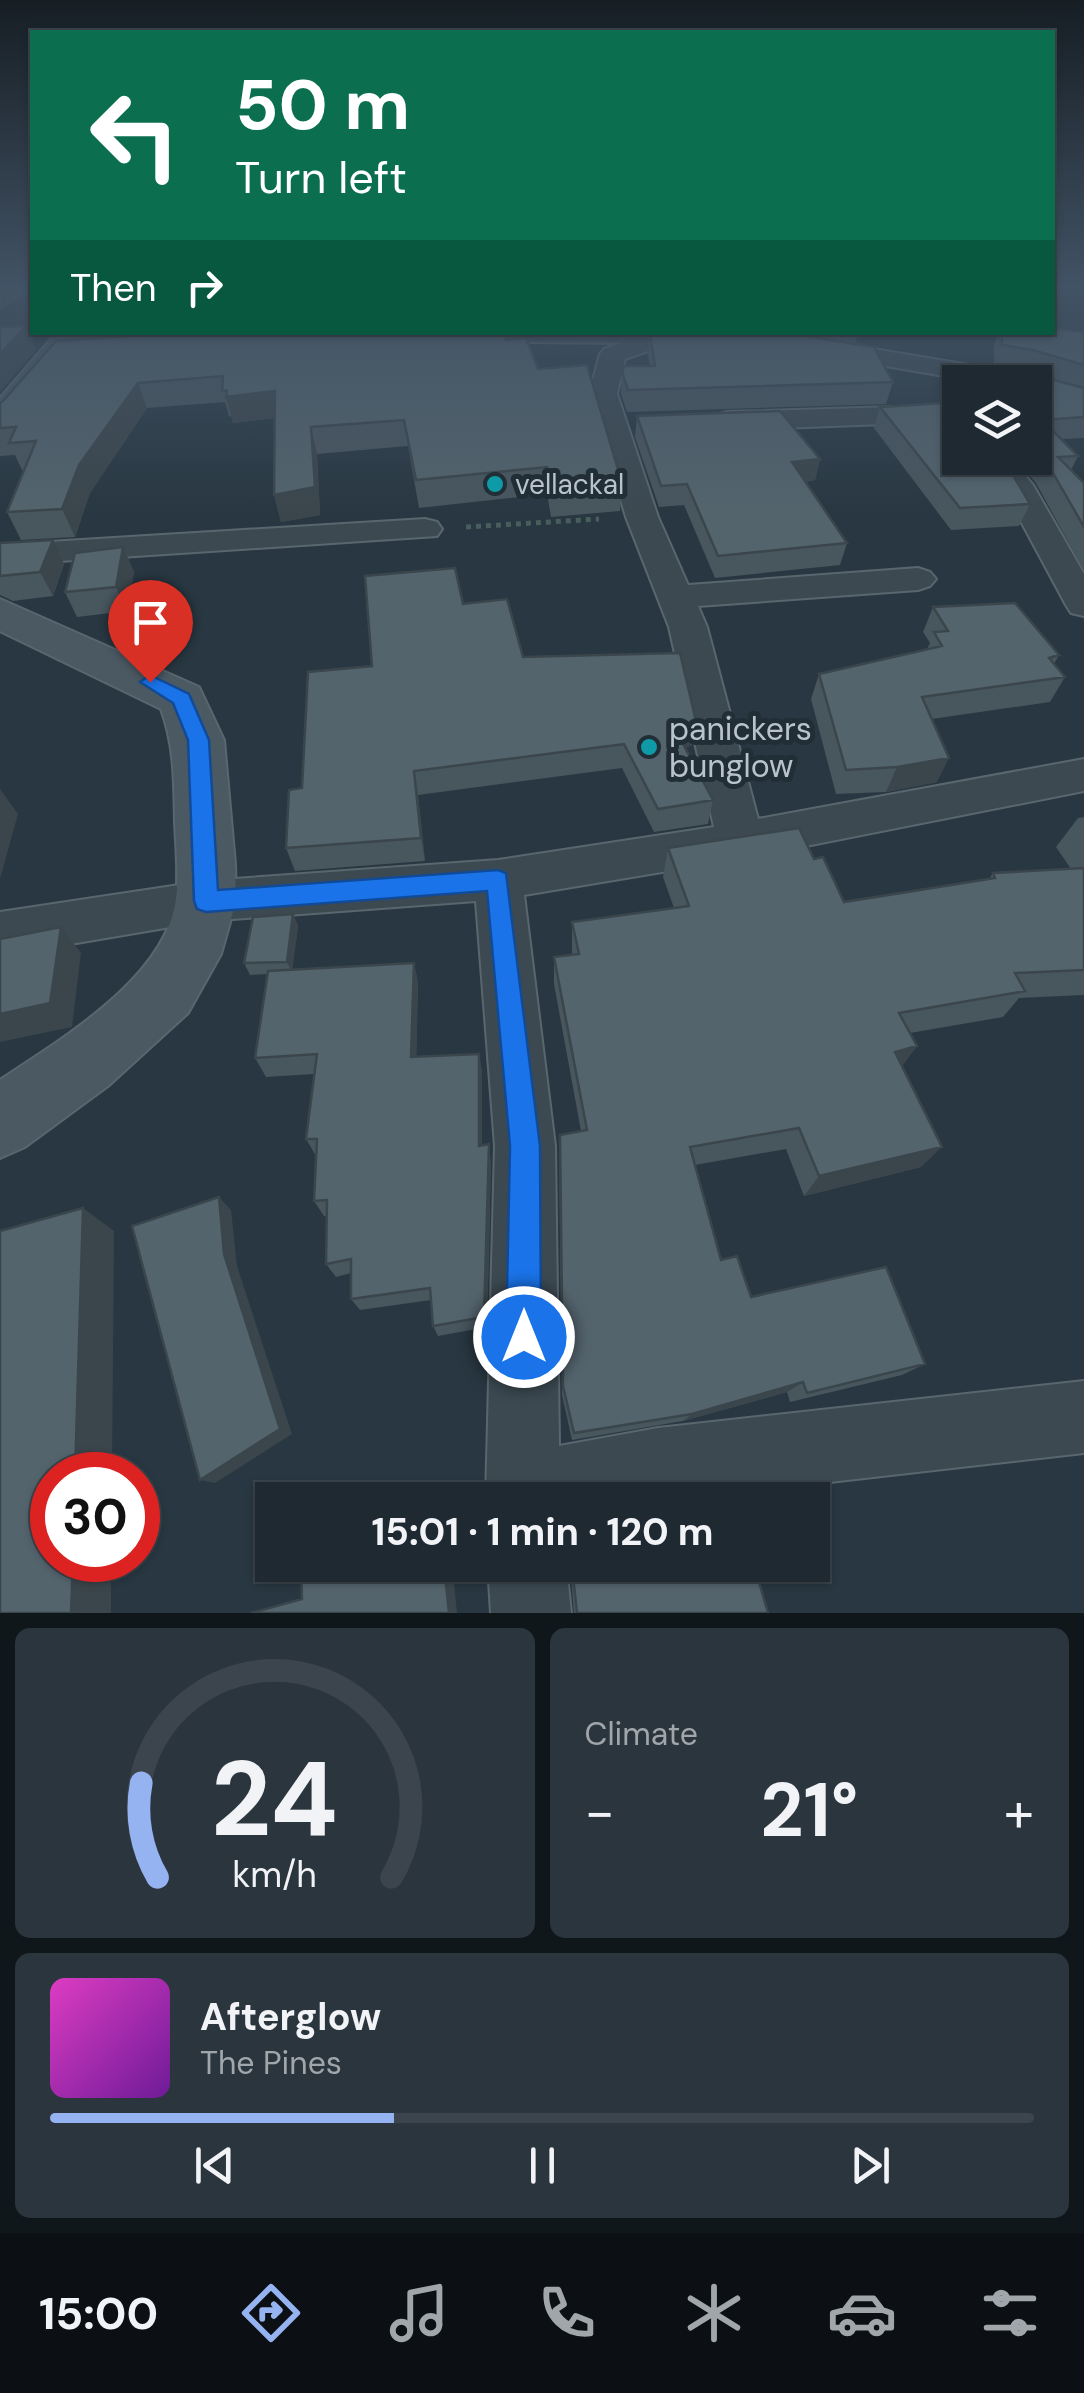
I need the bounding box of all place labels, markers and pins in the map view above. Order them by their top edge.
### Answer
place label: vellackal [515,466,624,503]
marker: vellackal [484,473,506,495]
pin [108,580,193,683]
place label: panickers bunglow [669,708,812,787]
marker: panickers bunglow [638,736,660,758]

